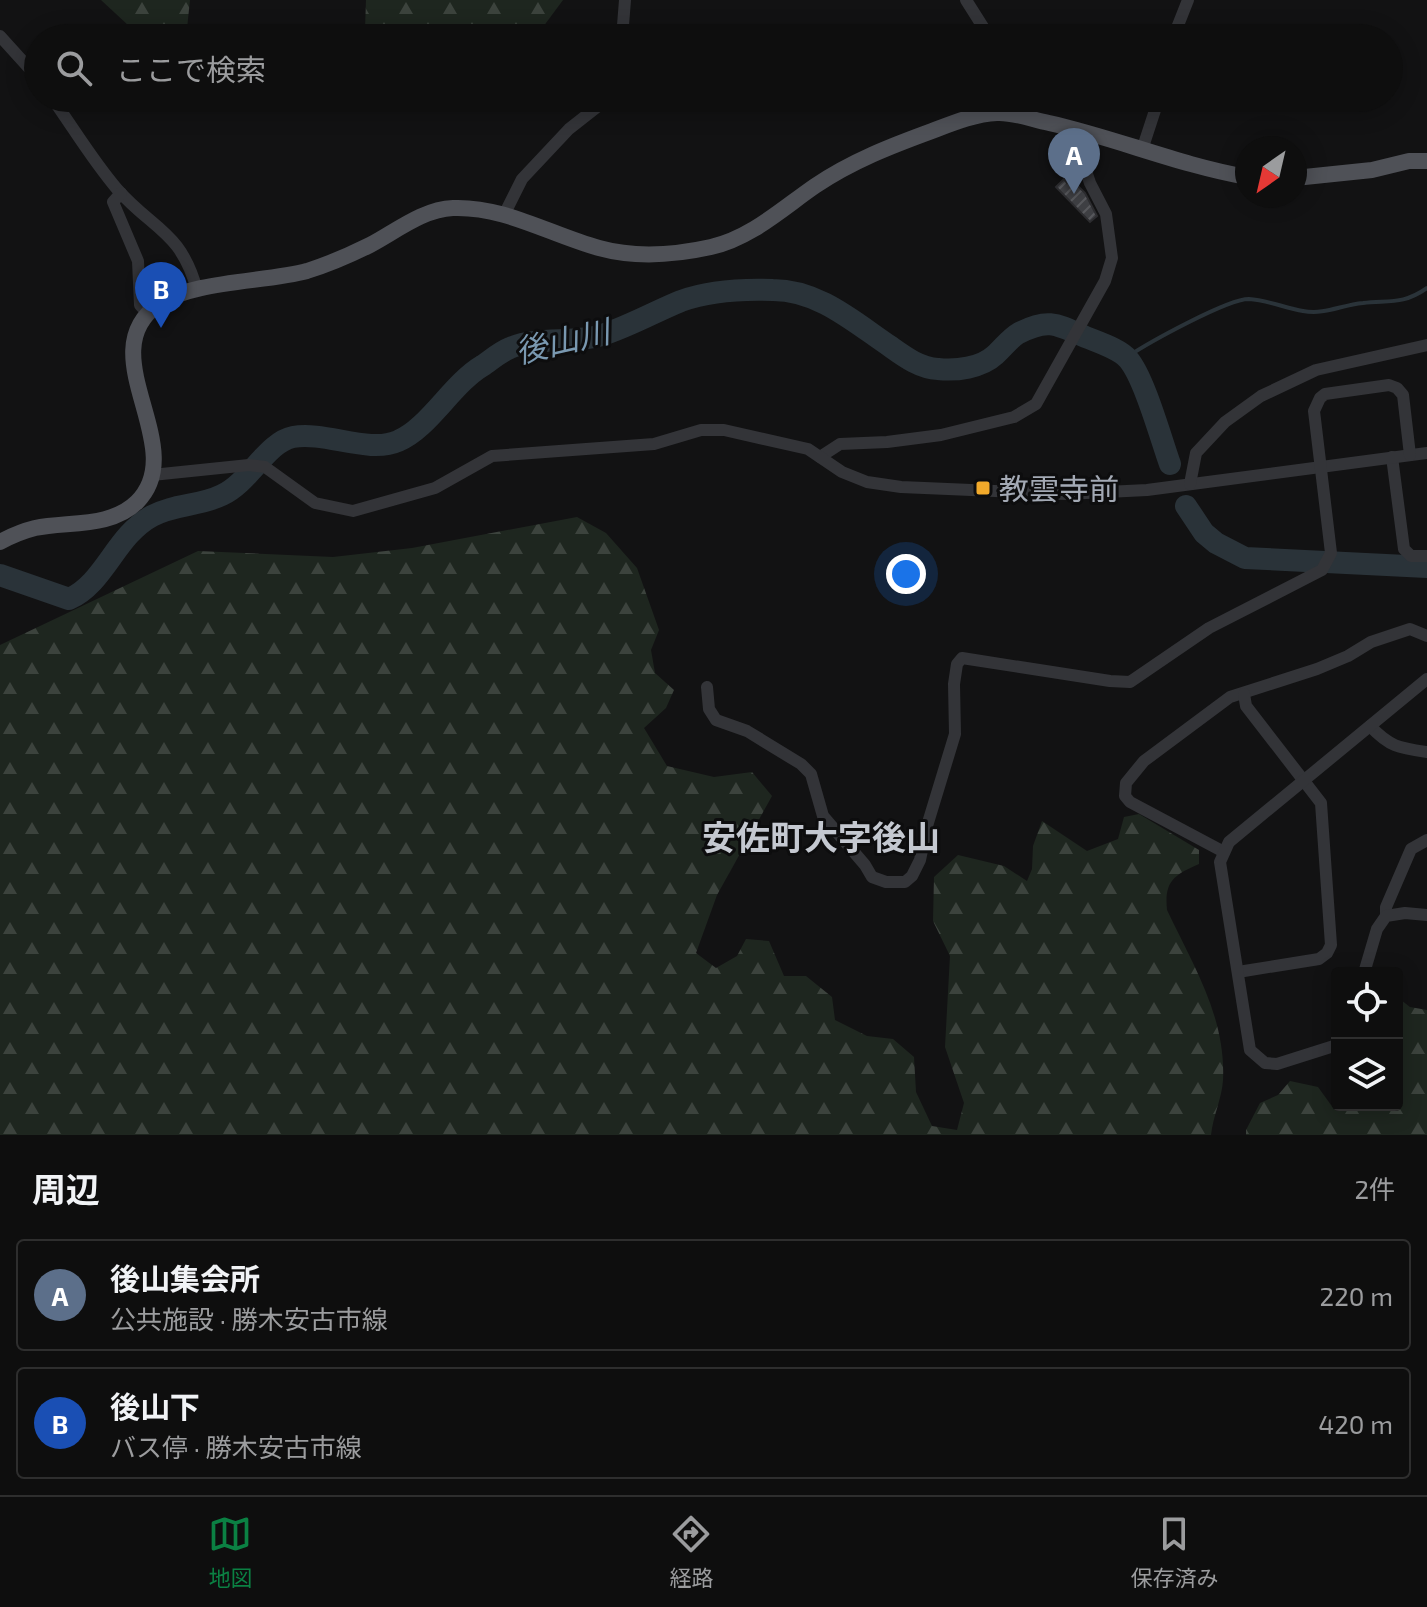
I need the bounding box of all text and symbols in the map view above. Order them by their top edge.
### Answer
search box [24,24,1403,112]
icon: search [52,46,96,90]
text: ここで検索 [116,51,266,87]
pin: A [1048,128,1100,194]
north arrow [1235,136,1307,208]
pin: B [135,262,187,328]
water label: 後山川 [511,310,616,369]
place label: 教雲寺前 [999,470,1119,506]
marker: 教雲寺前 [974,479,992,497]
your location [886,554,926,594]
district label: 安佐町大字後山 [702,816,940,857]
map controls [1331,967,1403,1111]
button: locate [1331,967,1403,1039]
button: layers [1331,1039,1403,1111]
text: 周辺 [32,1168,100,1209]
text: 2件 [1354,1173,1395,1204]
text: 後山集会所 [110,1260,260,1296]
text: A [52,1280,68,1311]
text: 220 m [1320,1280,1393,1311]
text: 公共施設 · 勝木安古市線 [110,1303,388,1334]
text: 後山下 [110,1388,200,1424]
text: B [52,1408,68,1439]
text: 420 m [1318,1408,1393,1439]
text: バス停 · 勝木安古市線 [110,1431,362,1462]
tab: 地図 [208,1512,253,1592]
tab: 経路 [669,1512,714,1592]
tab: 保存済み [1130,1512,1219,1592]

